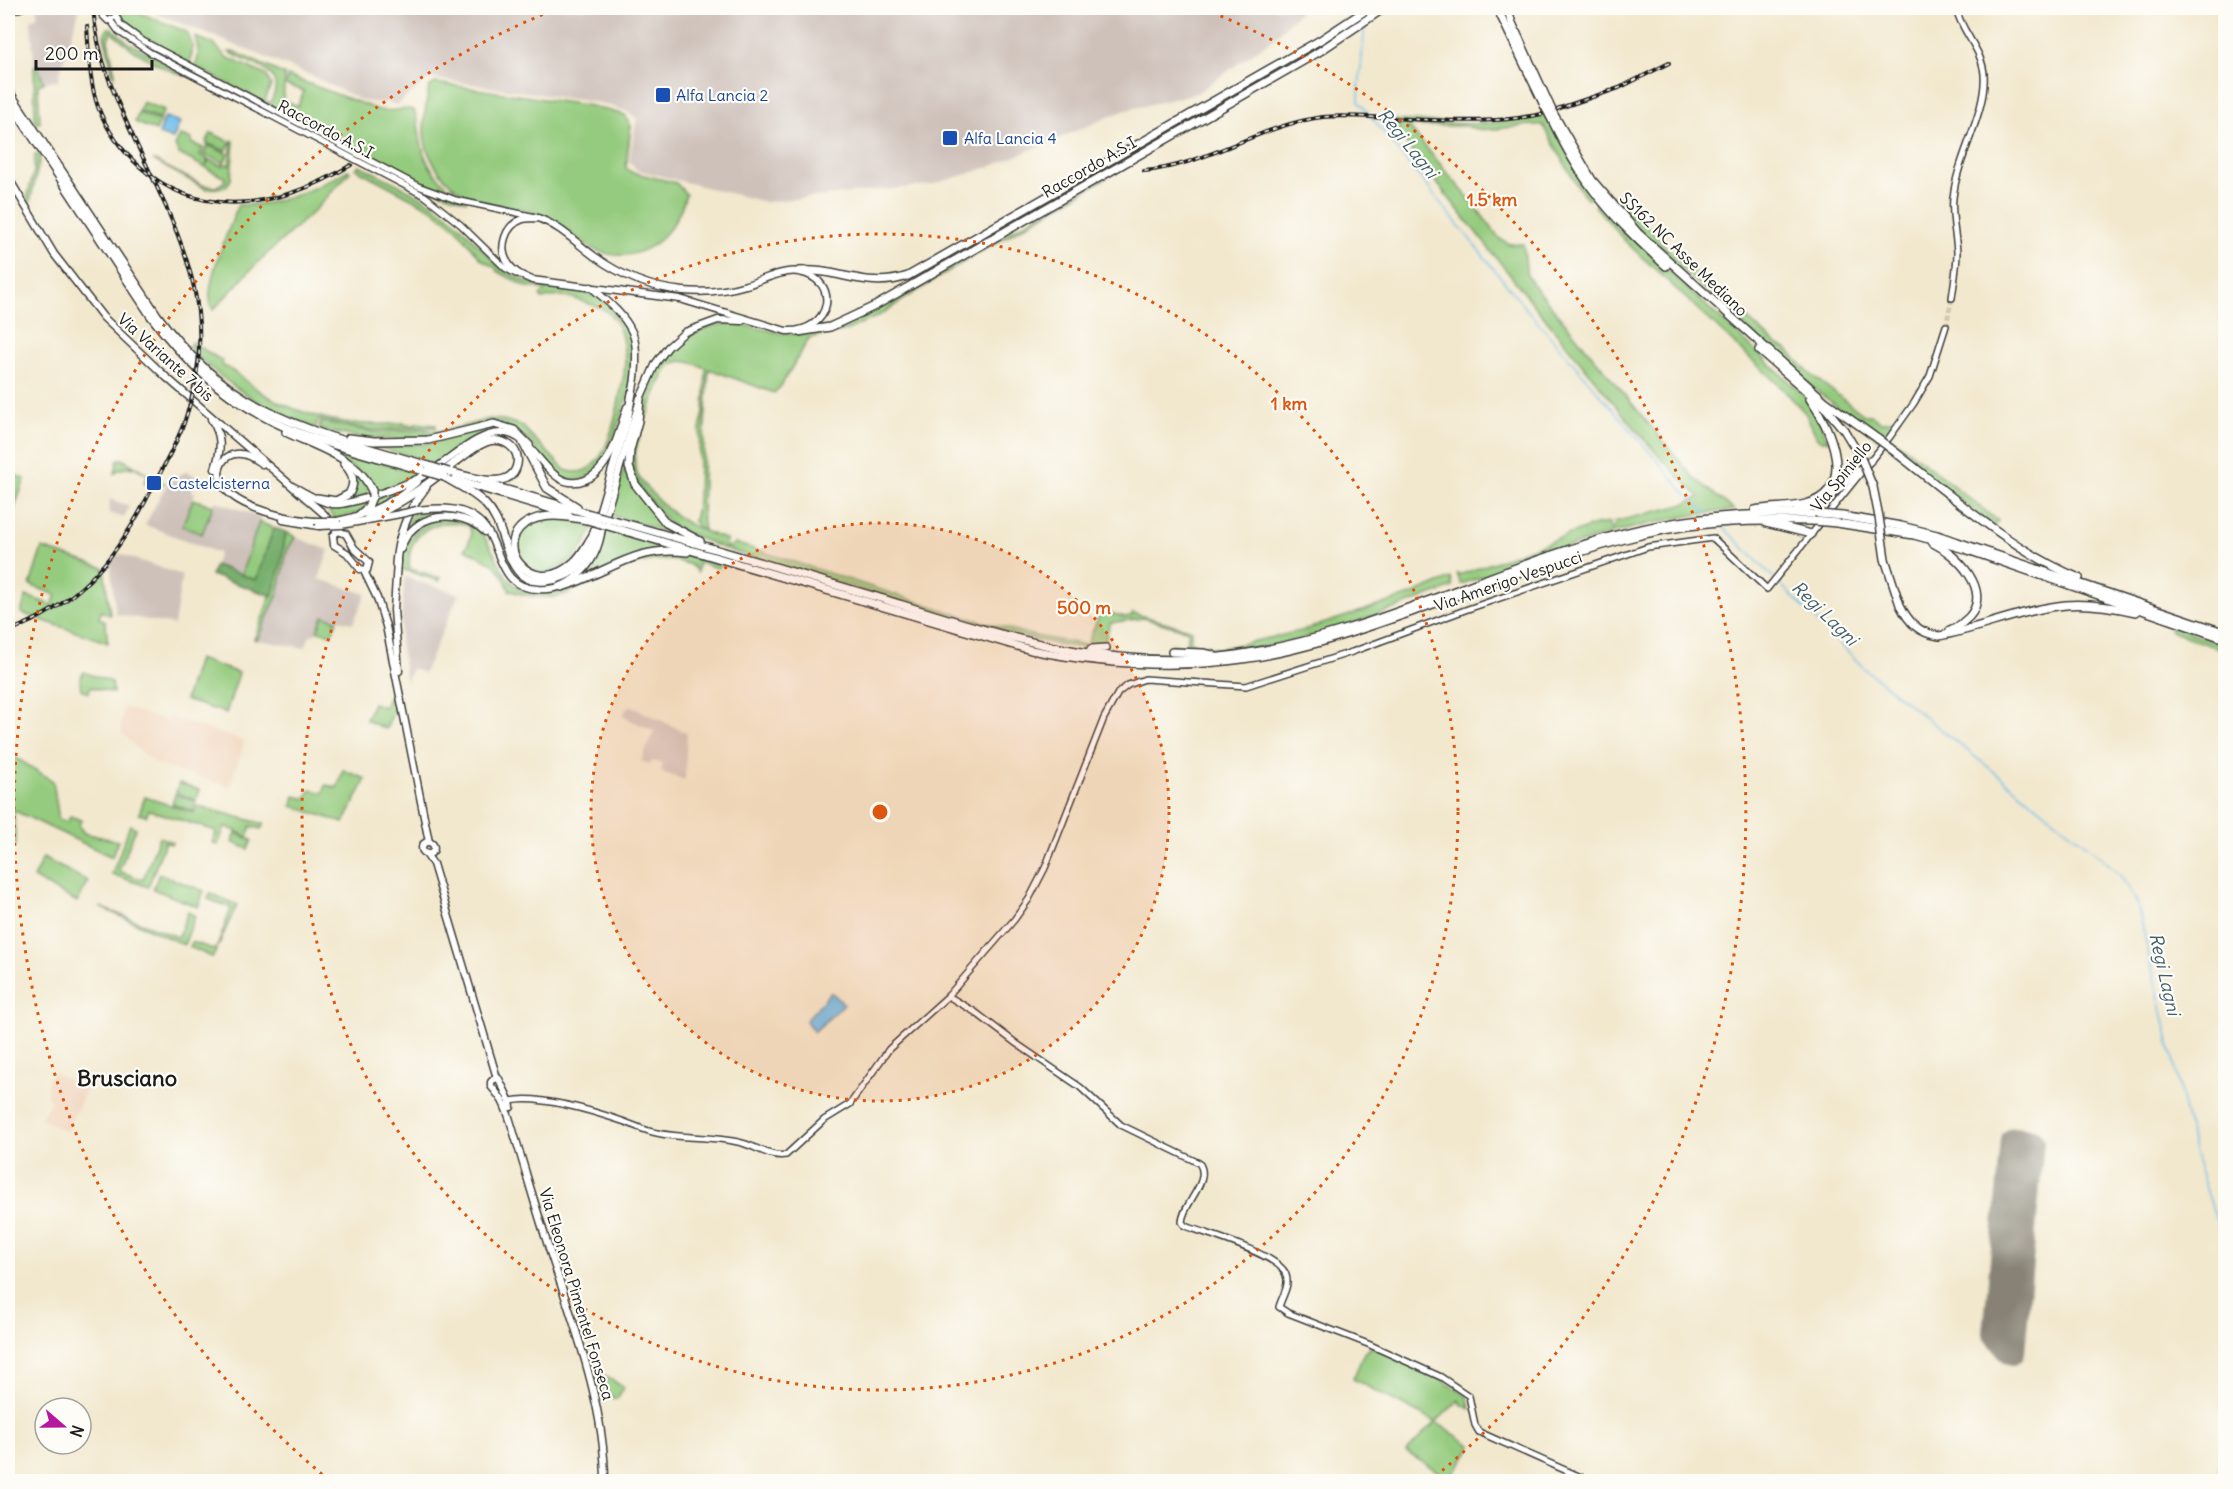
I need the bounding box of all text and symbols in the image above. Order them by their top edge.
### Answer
scale bar [36,33,152,71]
text: 200 m [45,42,99,65]
place label: Alfa Lancia 2 [676,85,768,105]
marker: Alfa Lancia 2 [654,86,672,104]
street label: Raccordo A.S.I [275,95,377,163]
water label: Regi Lagni [1373,103,1444,184]
place label: Alfa Lancia 4 [964,128,1057,148]
marker: Alfa Lancia 4 [941,129,959,147]
street label: Raccordo A.S.I [1038,132,1140,202]
text: 1.5 km [1467,188,1517,211]
street label: SS162 NC Asse Mediano [1616,188,1752,320]
street label: Via Variante 7 bis [114,309,218,405]
text: 1 km [1271,392,1307,415]
street label: Via Spiniello [1806,436,1876,516]
place label: Castelcisterna [168,473,270,493]
marker: Castelcisterna [145,474,163,492]
street label: Via Amerigo Vespucci [1432,546,1584,616]
water label: Regi Lagni [1787,576,1864,652]
text: 500 m [1057,596,1111,619]
centre of rings [870,802,890,822]
water label: Regi Lagni [2144,931,2186,1019]
district label: Brusciano [77,1064,177,1092]
street label: Via Eleonora Pimentel Fonseca [535,1186,619,1402]
north arrow [33,1396,93,1456]
text: N [66,1423,88,1440]

